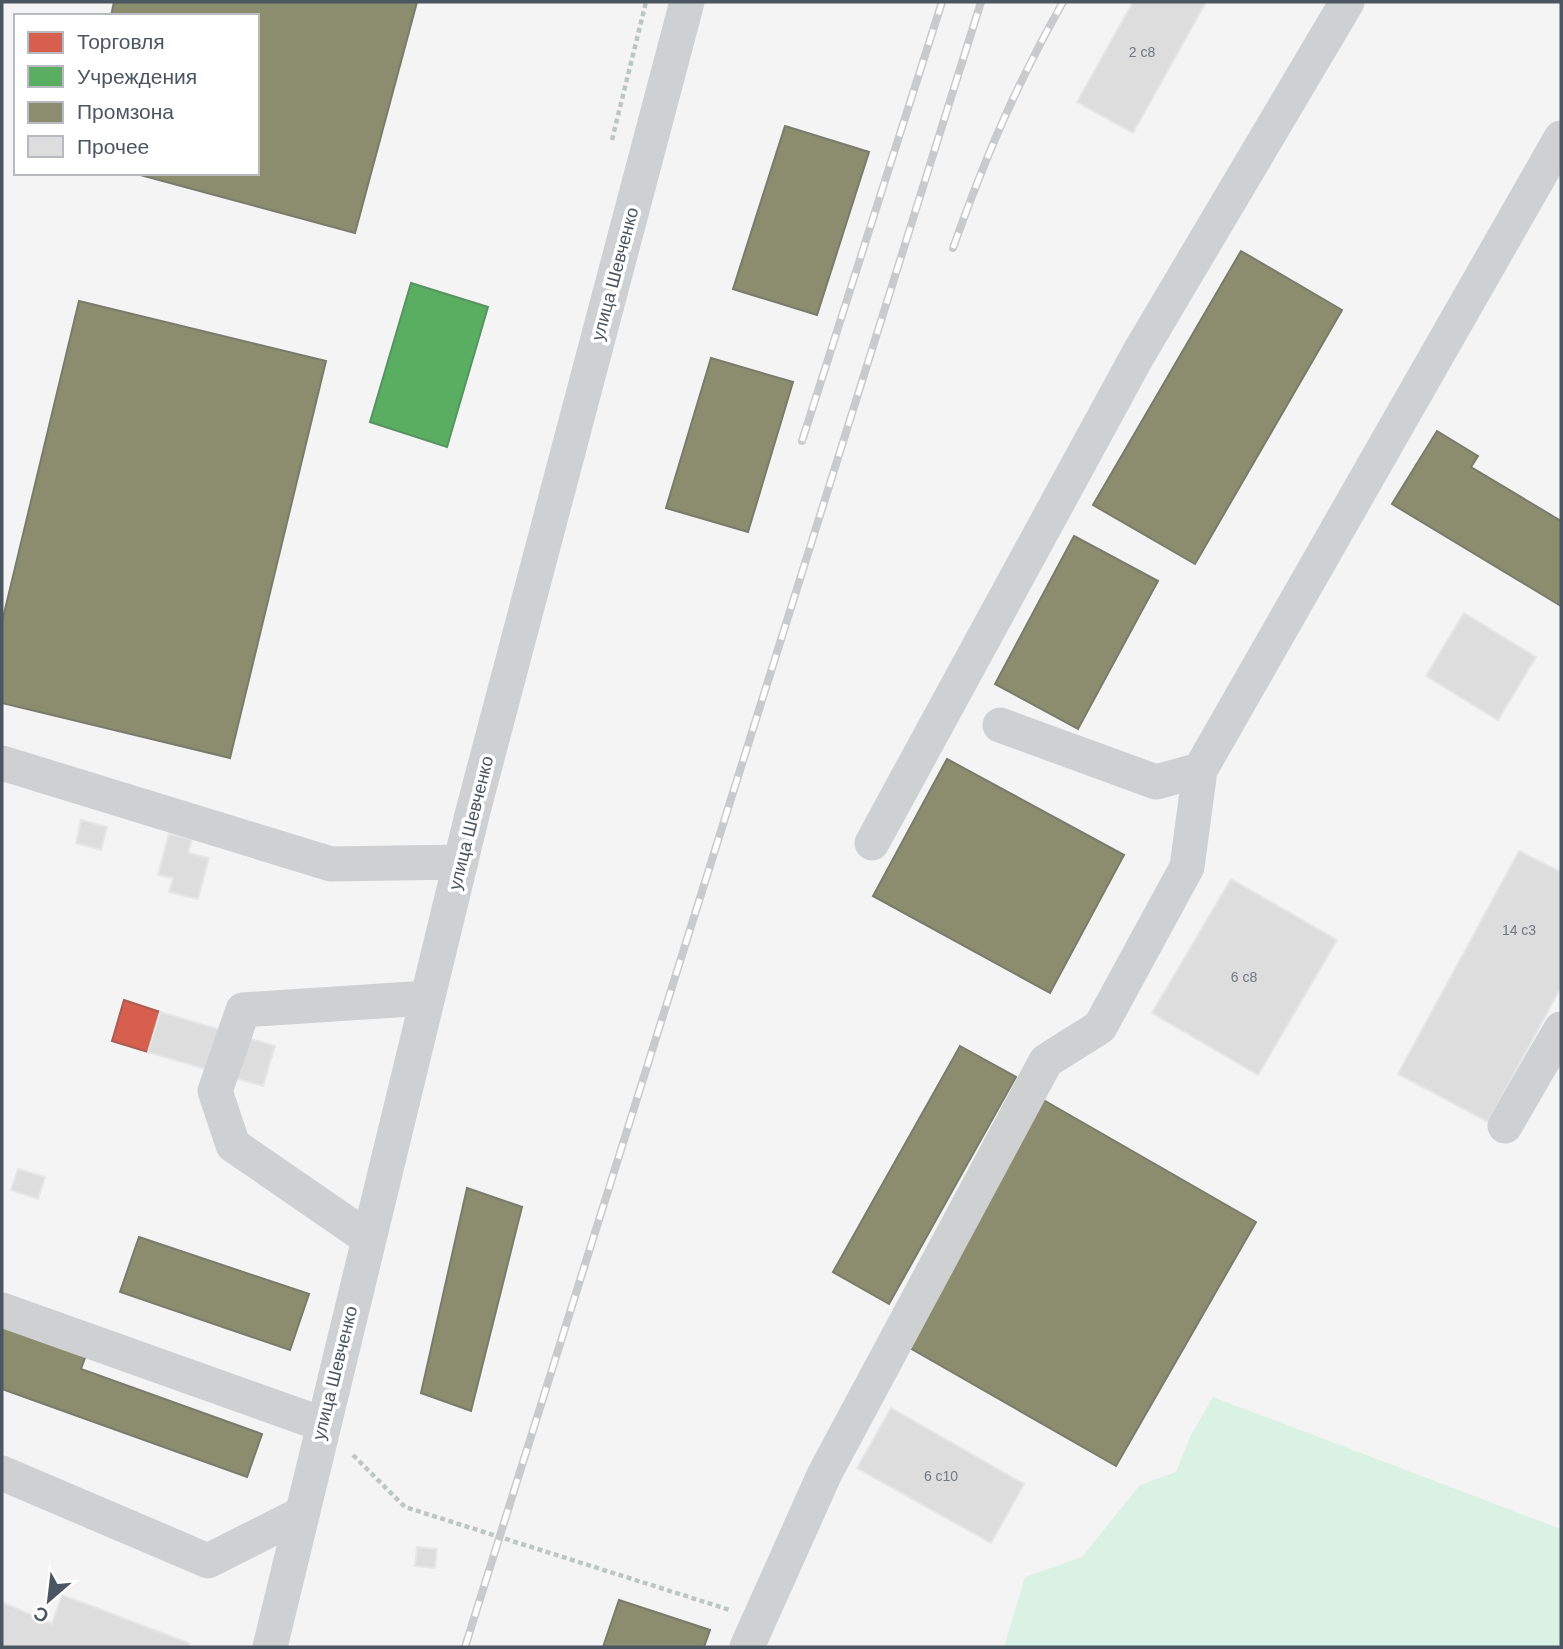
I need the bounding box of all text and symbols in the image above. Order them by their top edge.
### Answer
legend [14,14,259,175]
text: Торговля [77,30,165,53]
house number: 2 с8 [1129,44,1155,60]
text: Учреждения [77,65,197,88]
text: Промзона [77,100,174,123]
text: Прочее [77,135,149,158]
street label: улица Шевченко [588,205,642,343]
street label: улица Шевченко [445,754,497,892]
house number: 14 с3 [1502,922,1536,938]
house number: 6 с8 [1231,969,1257,985]
street label: улица Шевченко [309,1304,361,1442]
house number: 6 с10 [924,1468,958,1484]
north arrow [14,1565,84,1635]
text: С [30,1602,52,1627]

